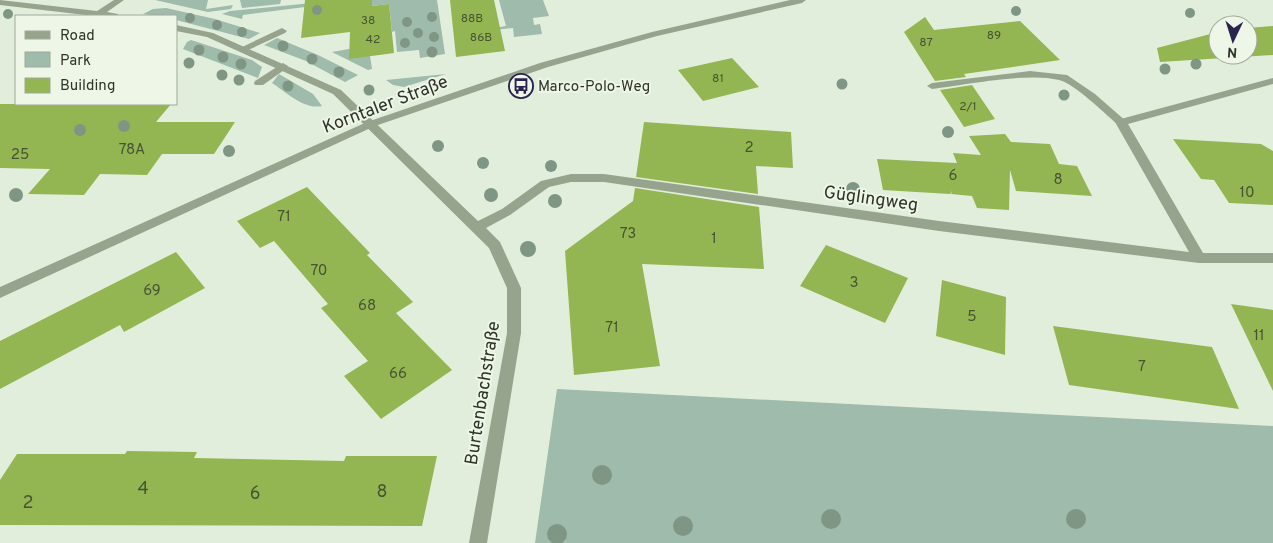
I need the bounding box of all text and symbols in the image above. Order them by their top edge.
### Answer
house number: 88B [461,11,483,27]
house number: 38 [361,13,375,29]
legend [15,15,178,105]
north arrow [1208,15,1258,65]
text: Road [60,27,95,46]
house number: 89 [987,28,1001,44]
house number: 86B [470,30,492,46]
house number: 42 [366,32,380,48]
house number: 87 [919,35,933,51]
text: N [1227,43,1238,60]
text: Park [60,52,91,71]
street label: Korntaler Straße [320,71,452,140]
house number: 81 [712,71,724,87]
bus stop icon: Marco-Polo-Weg [508,73,534,99]
text: Building [60,77,115,96]
place label: Marco-Polo-Weg [538,78,650,97]
house number: 2/1 [959,99,977,115]
house number: 2 [744,139,754,158]
house number: 78A [119,141,145,160]
house number: 25 [11,146,29,165]
house number: 6 [949,167,958,186]
house number: 8 [1053,171,1063,190]
street label: Güglingweg [822,181,920,218]
house number: 10 [1239,184,1255,203]
house number: 71 [277,208,291,227]
house number: 73 [620,225,636,244]
house number: 1 [711,230,717,249]
house number: 70 [310,262,328,281]
house number: 3 [849,274,859,293]
house number: 69 [143,282,161,301]
house number: 68 [358,297,376,316]
house number: 5 [967,308,977,327]
house number: 71 [605,319,619,338]
street label: Burtenbachstraße [461,320,506,467]
house number: 11 [1253,327,1265,346]
house number: 7 [1138,358,1146,377]
house number: 66 [389,365,407,384]
house number: 4 [137,478,149,501]
house number: 8 [377,481,388,504]
house number: 6 [250,483,260,506]
house number: 2 [22,492,34,515]

